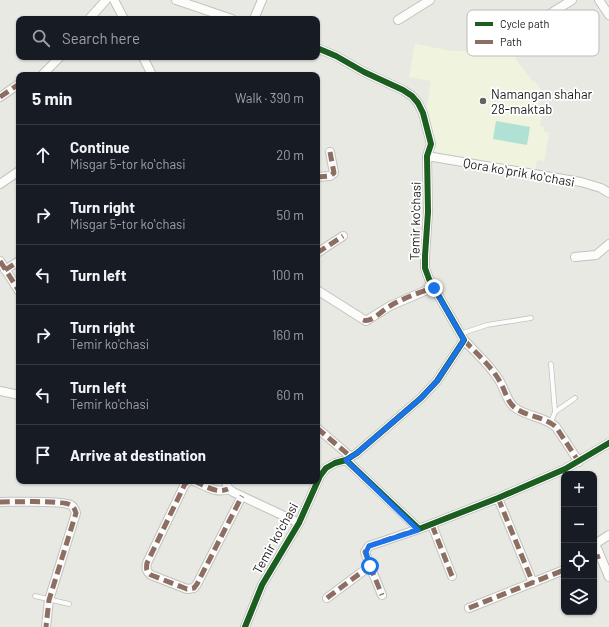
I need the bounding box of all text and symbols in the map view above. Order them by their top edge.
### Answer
legend [467,10,599,56]
search box [16,16,320,60]
text: Cycle path [500,17,550,30]
icon: search [30,27,52,49]
text: Search here [62,29,140,47]
text: Path [500,35,522,48]
place label: Namangan shahar 28-maktab [491,86,593,117]
text: 5 min [32,88,72,108]
text: Walk · 390 m [235,90,304,106]
marker: Namangan shahar 28-maktab [478,96,488,106]
text: Continue [70,138,130,156]
icon: ahead [32,144,54,166]
text: 20 m [276,147,304,163]
street label: Qora koʻprik koʻchasi [462,154,576,190]
text: Misgar 5-tor koʻchasi [70,156,186,172]
street label: Temir ko'chasi [406,181,424,261]
text: Turn right [70,198,135,216]
icon: right [32,204,54,226]
text: 50 m [277,207,304,223]
text: Misgar 5-tor koʻchasi [70,216,186,232]
icon: left [32,264,54,286]
text: Turn left [70,266,126,284]
text: 100 m [271,267,304,283]
route end [425,279,443,297]
text: Turn right [70,318,135,336]
icon: right [32,324,54,346]
text: 160 m [272,327,304,343]
text: Temir ko'chasi [70,336,149,352]
text: Turn left [70,378,126,396]
icon: left [32,384,54,406]
text: 60 m [277,387,304,403]
text: Temir ko'chasi [70,396,149,412]
icon: arrive [32,444,54,466]
text: Arrive at destination [70,446,206,464]
map controls [561,471,597,615]
button: + [561,471,597,507]
street label: Temir ko'chasi [249,500,301,576]
button: − [561,507,597,543]
button: locate [561,543,597,579]
route start [361,557,379,575]
button: layers [561,579,597,615]

